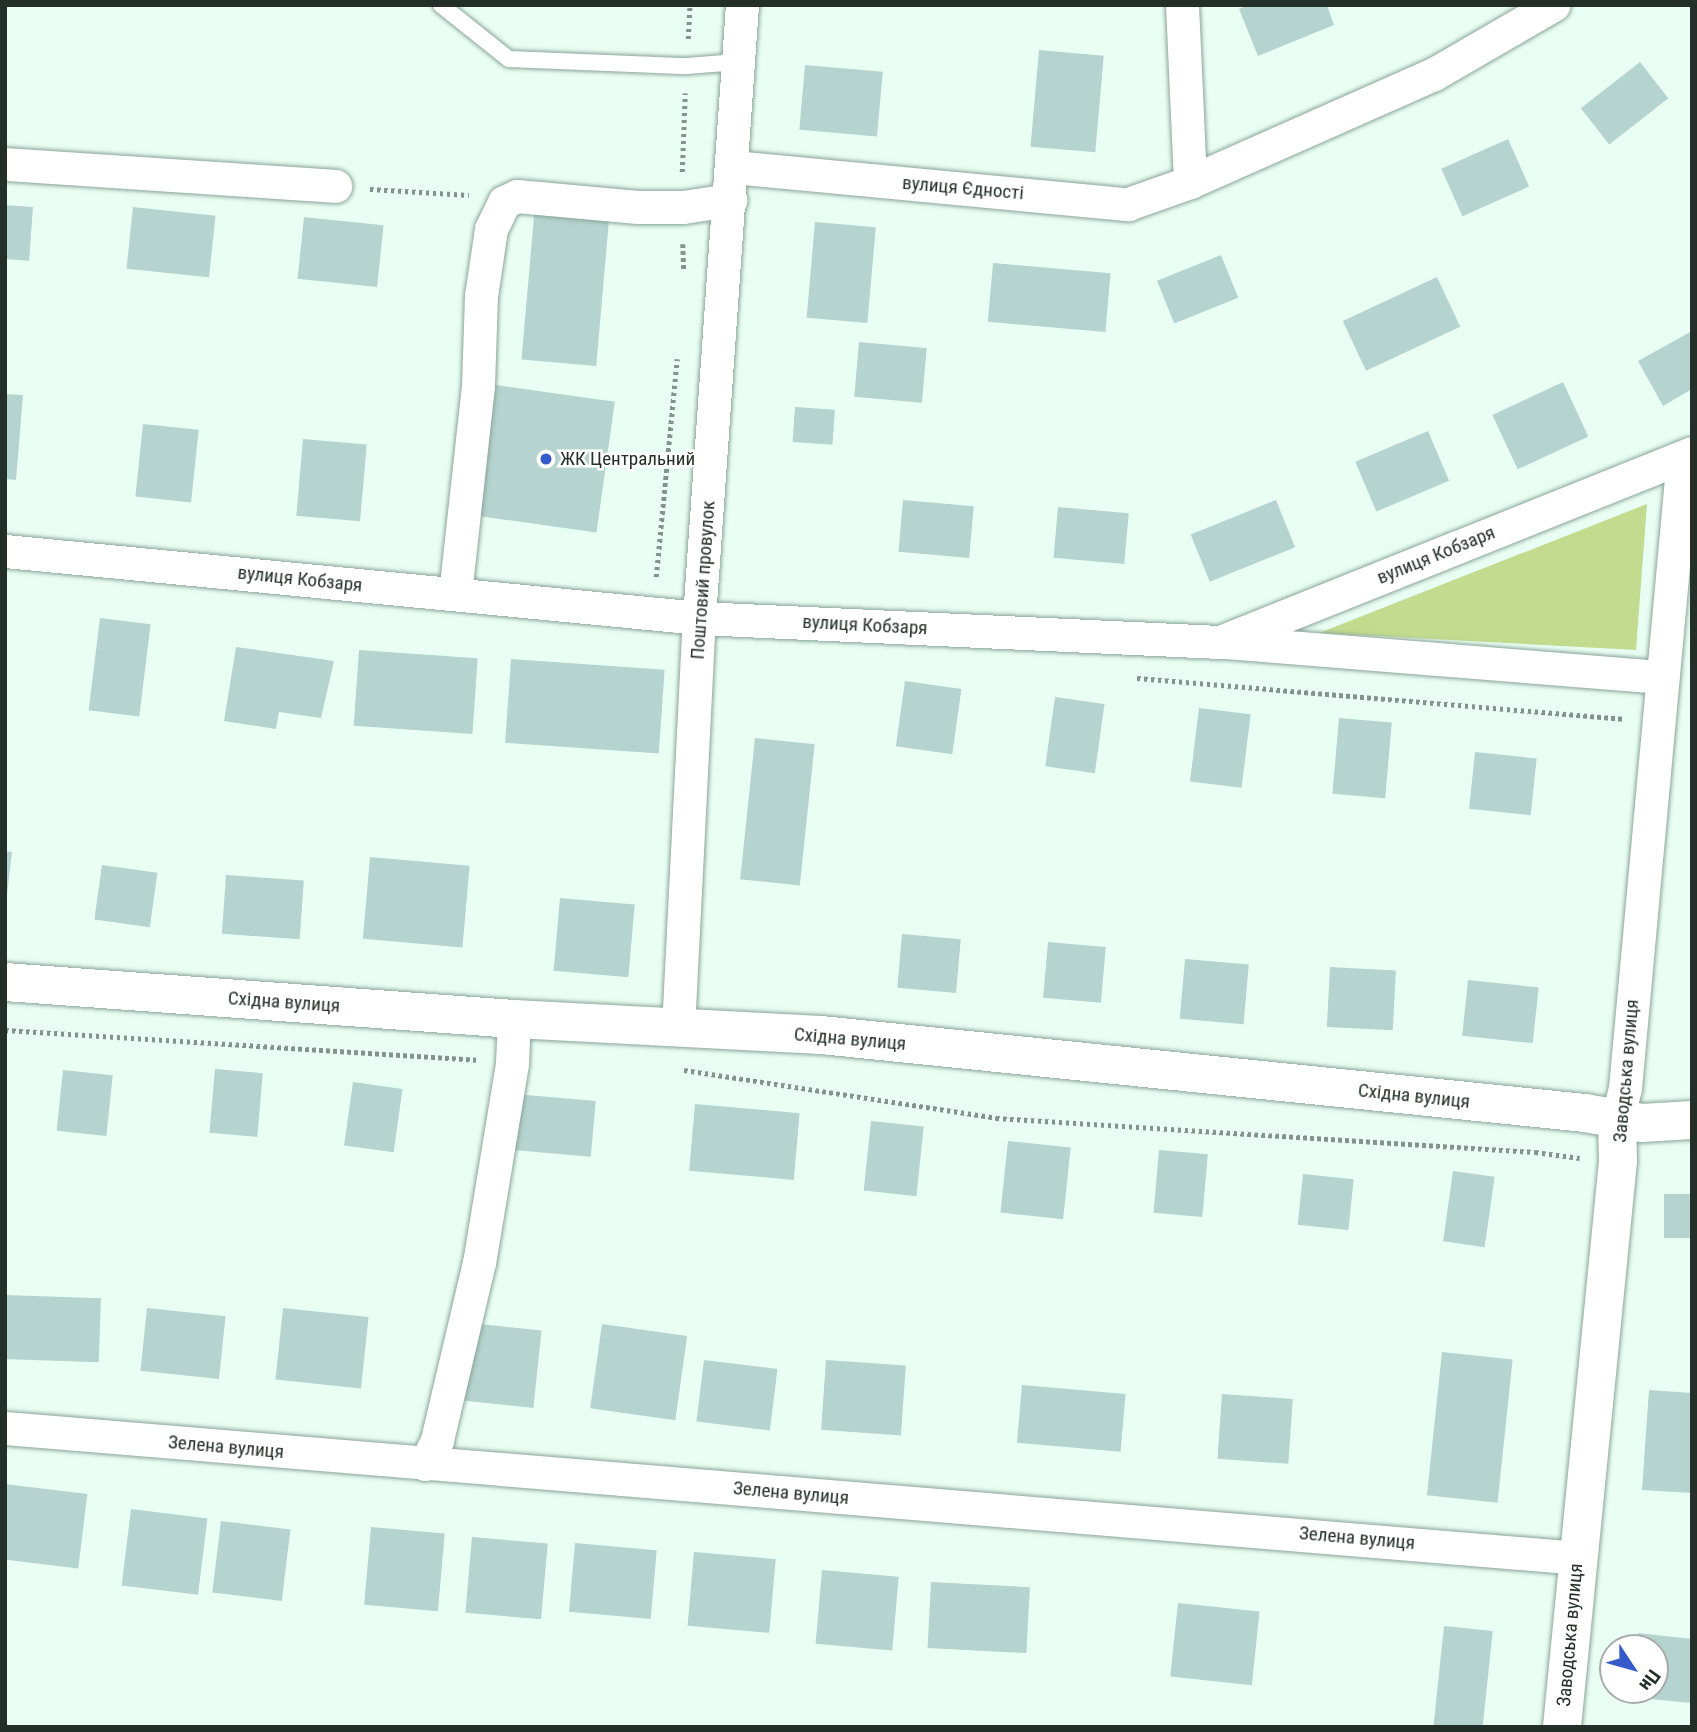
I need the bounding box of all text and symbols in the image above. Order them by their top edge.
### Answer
street label: вулиця Єдності [901,171,1025,205]
place label: ЖК Центральний [560,448,695,470]
marker: ЖК Центральний [538,451,554,467]
street label: Поштовий провулок [686,500,720,660]
street label: вулиця Кобзаря [1374,521,1498,589]
street label: вулиця Кобзаря [237,561,363,597]
street label: вулиця Кобзаря [802,610,928,640]
street label: Східна вулиця [227,987,341,1017]
street label: Заводська вулиця [1608,998,1644,1144]
street label: Східна вулиця [793,1023,907,1055]
street label: Східна вулиця [1357,1079,1471,1113]
street label: Зелена вулиця [167,1431,285,1463]
street label: Зелена вулиця [732,1477,850,1509]
street label: Зелена вулиця [1298,1522,1416,1554]
street label: Заводська вулиця [1552,1562,1588,1708]
north arrow [1599,1634,1669,1704]
text: Пн [1634,1665,1665,1696]

